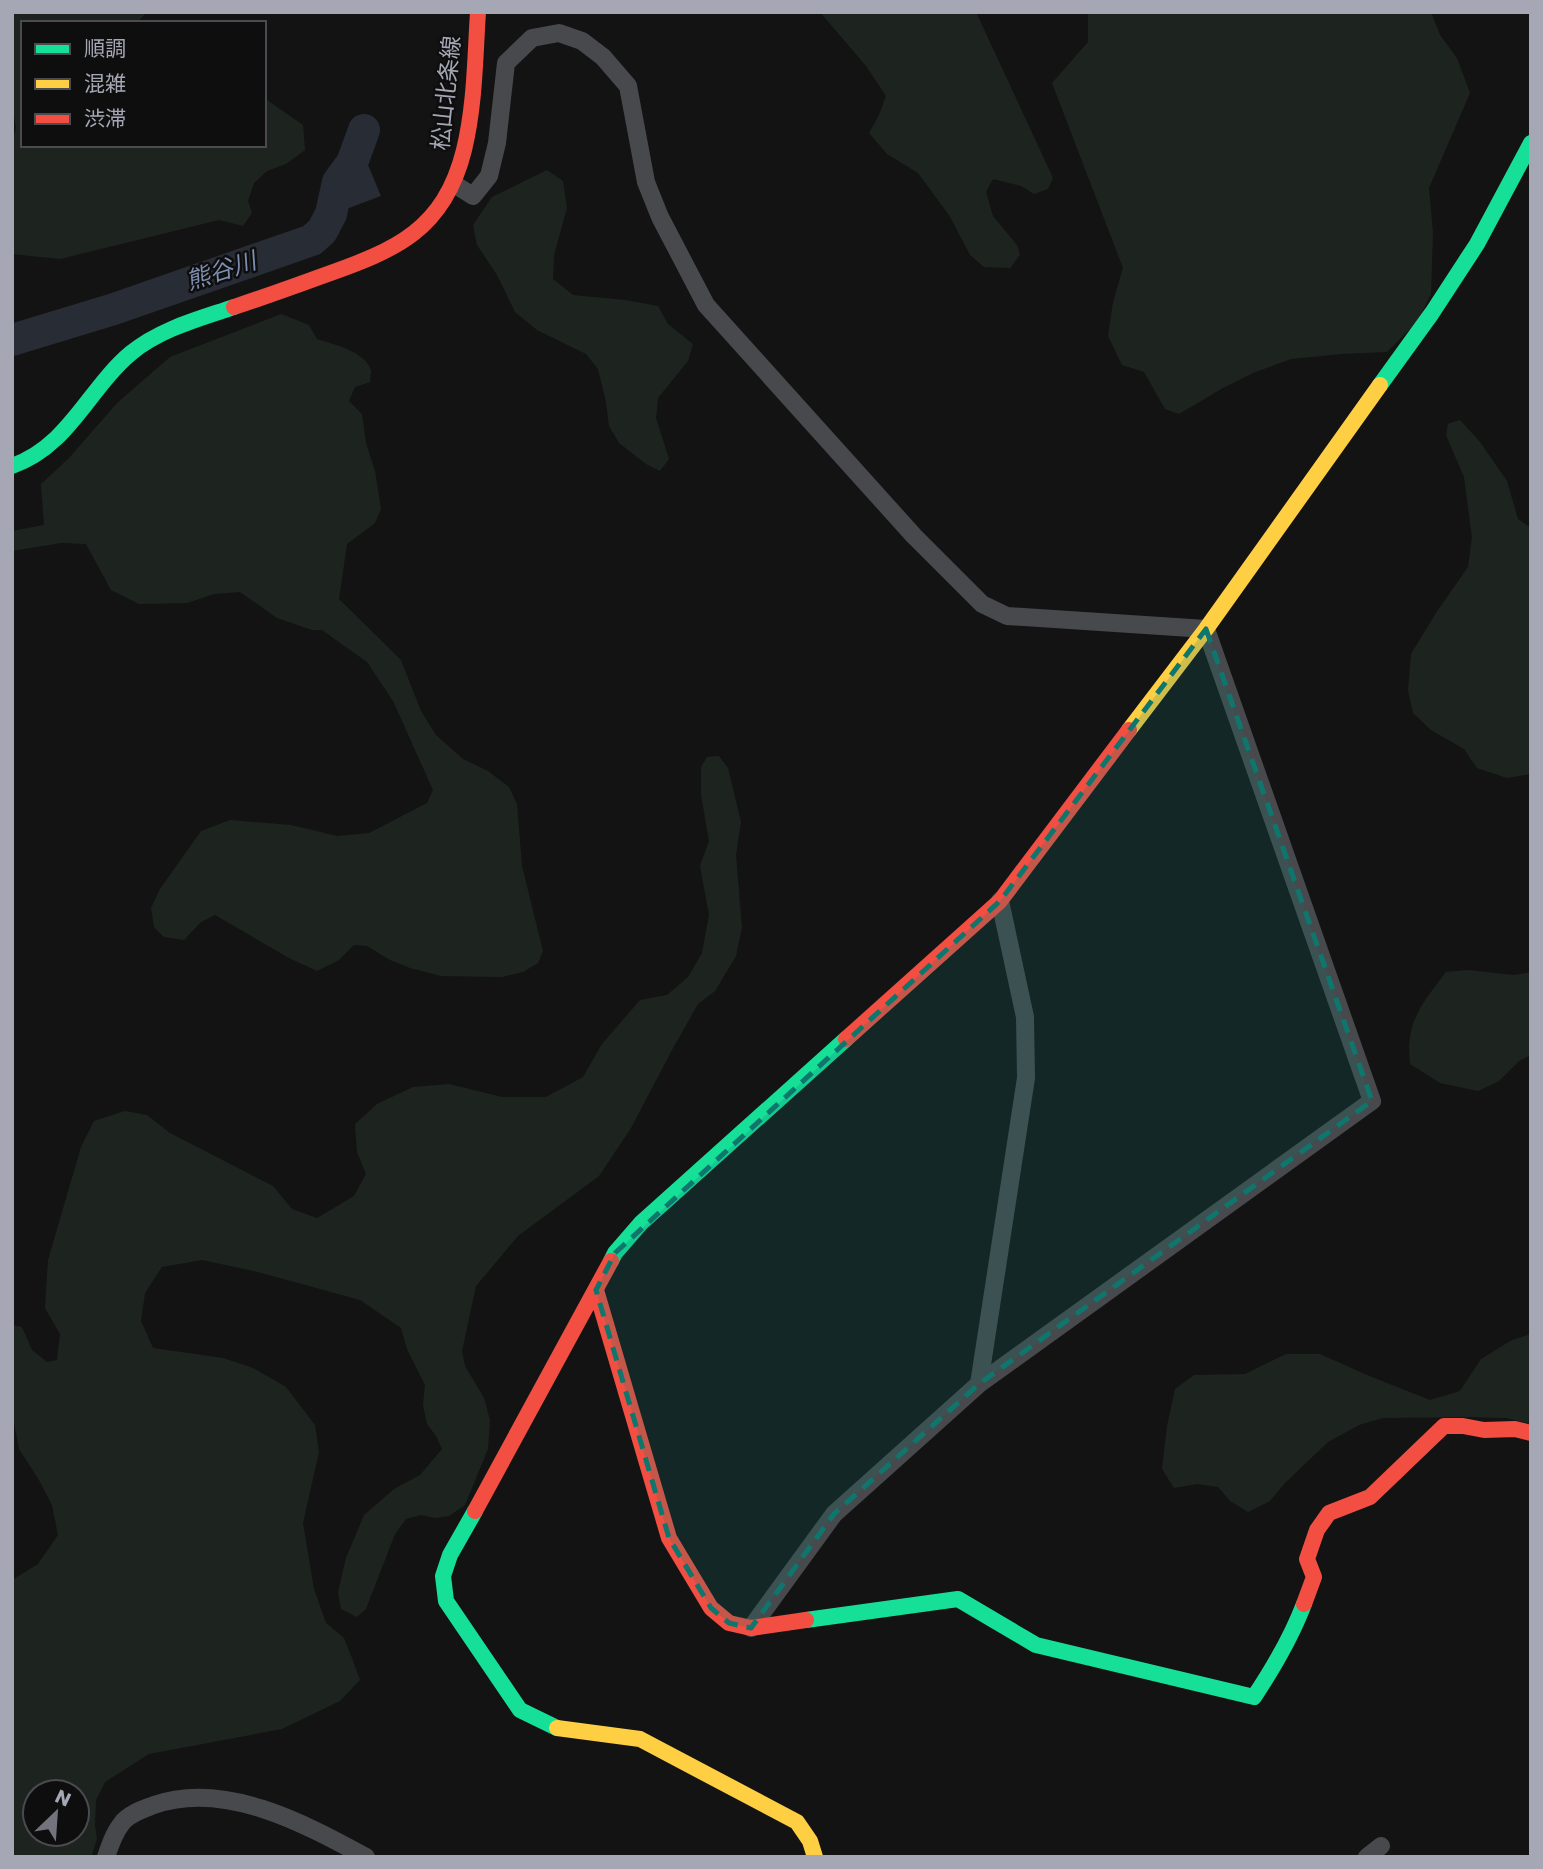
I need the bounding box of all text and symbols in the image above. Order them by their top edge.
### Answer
legend [21,21,266,147]
text: 順調 [84,34,126,63]
street label: 松山北条線 [424,34,468,152]
text: 混雑 [84,69,126,98]
text: 渋滞 [84,104,126,133]
water label: 熊谷川 [182,243,263,297]
north arrow [21,1778,91,1848]
text: N [51,1783,75,1813]

